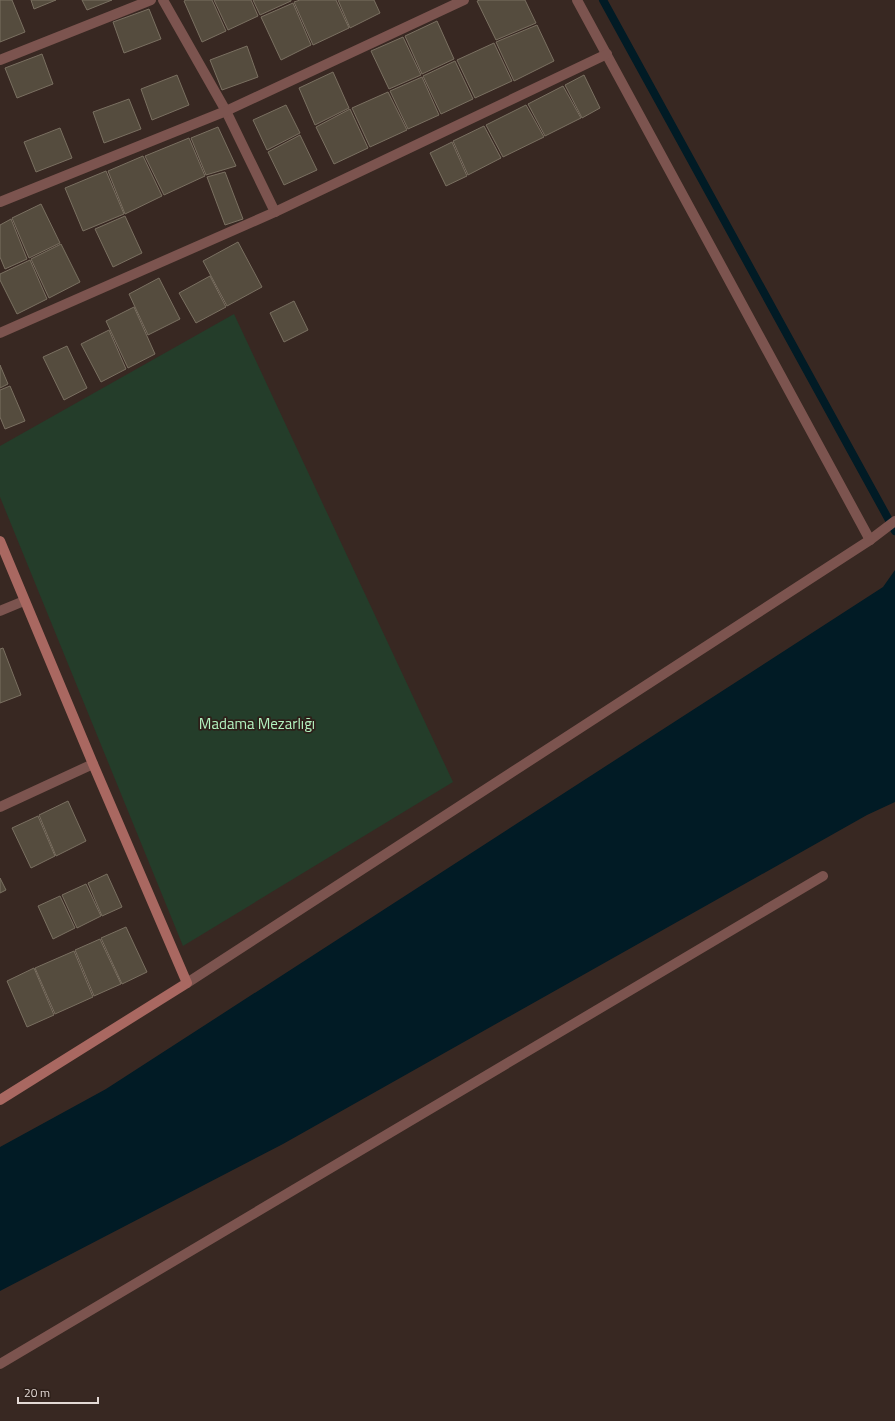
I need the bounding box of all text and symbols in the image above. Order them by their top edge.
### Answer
park label: Madama Mezarlığı [199,712,315,735]
scale bar [18,1379,98,1405]
text: 20 m [24,1383,50,1402]

